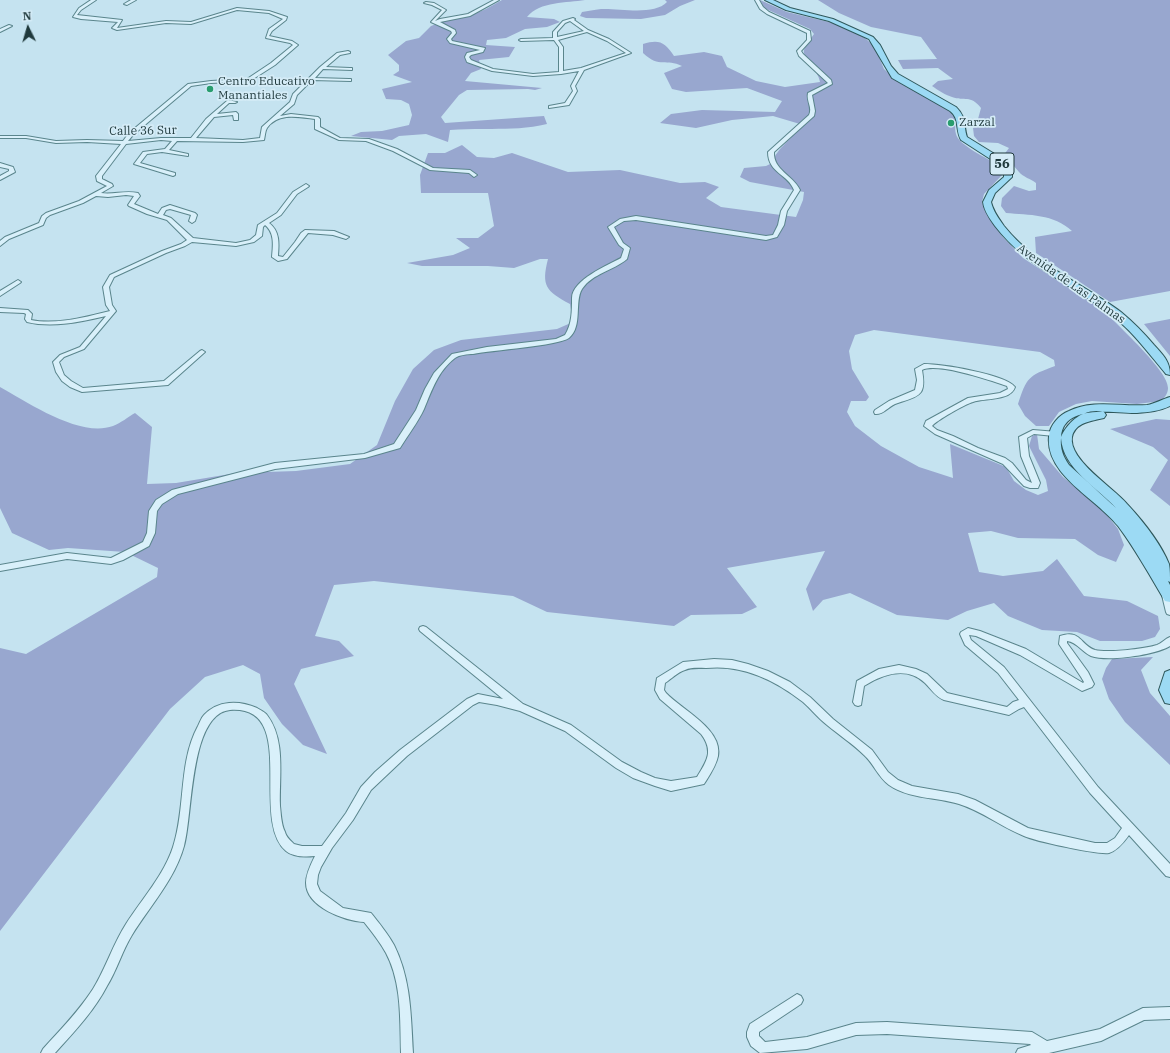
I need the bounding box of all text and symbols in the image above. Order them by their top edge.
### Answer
north arrow [8,8,48,48]
text: N [22,9,32,23]
place label: Centro Educativo Manantiales [218,75,315,103]
marker: Centro Educativo Manantiales [205,84,215,94]
place label: Zarzal [959,116,995,130]
marker: Zarzal [946,118,956,128]
street label: Calle 36 Sur [109,123,177,139]
road number: 56 [990,153,1014,175]
street label: Avenida de Las Palmas [1014,241,1128,327]

